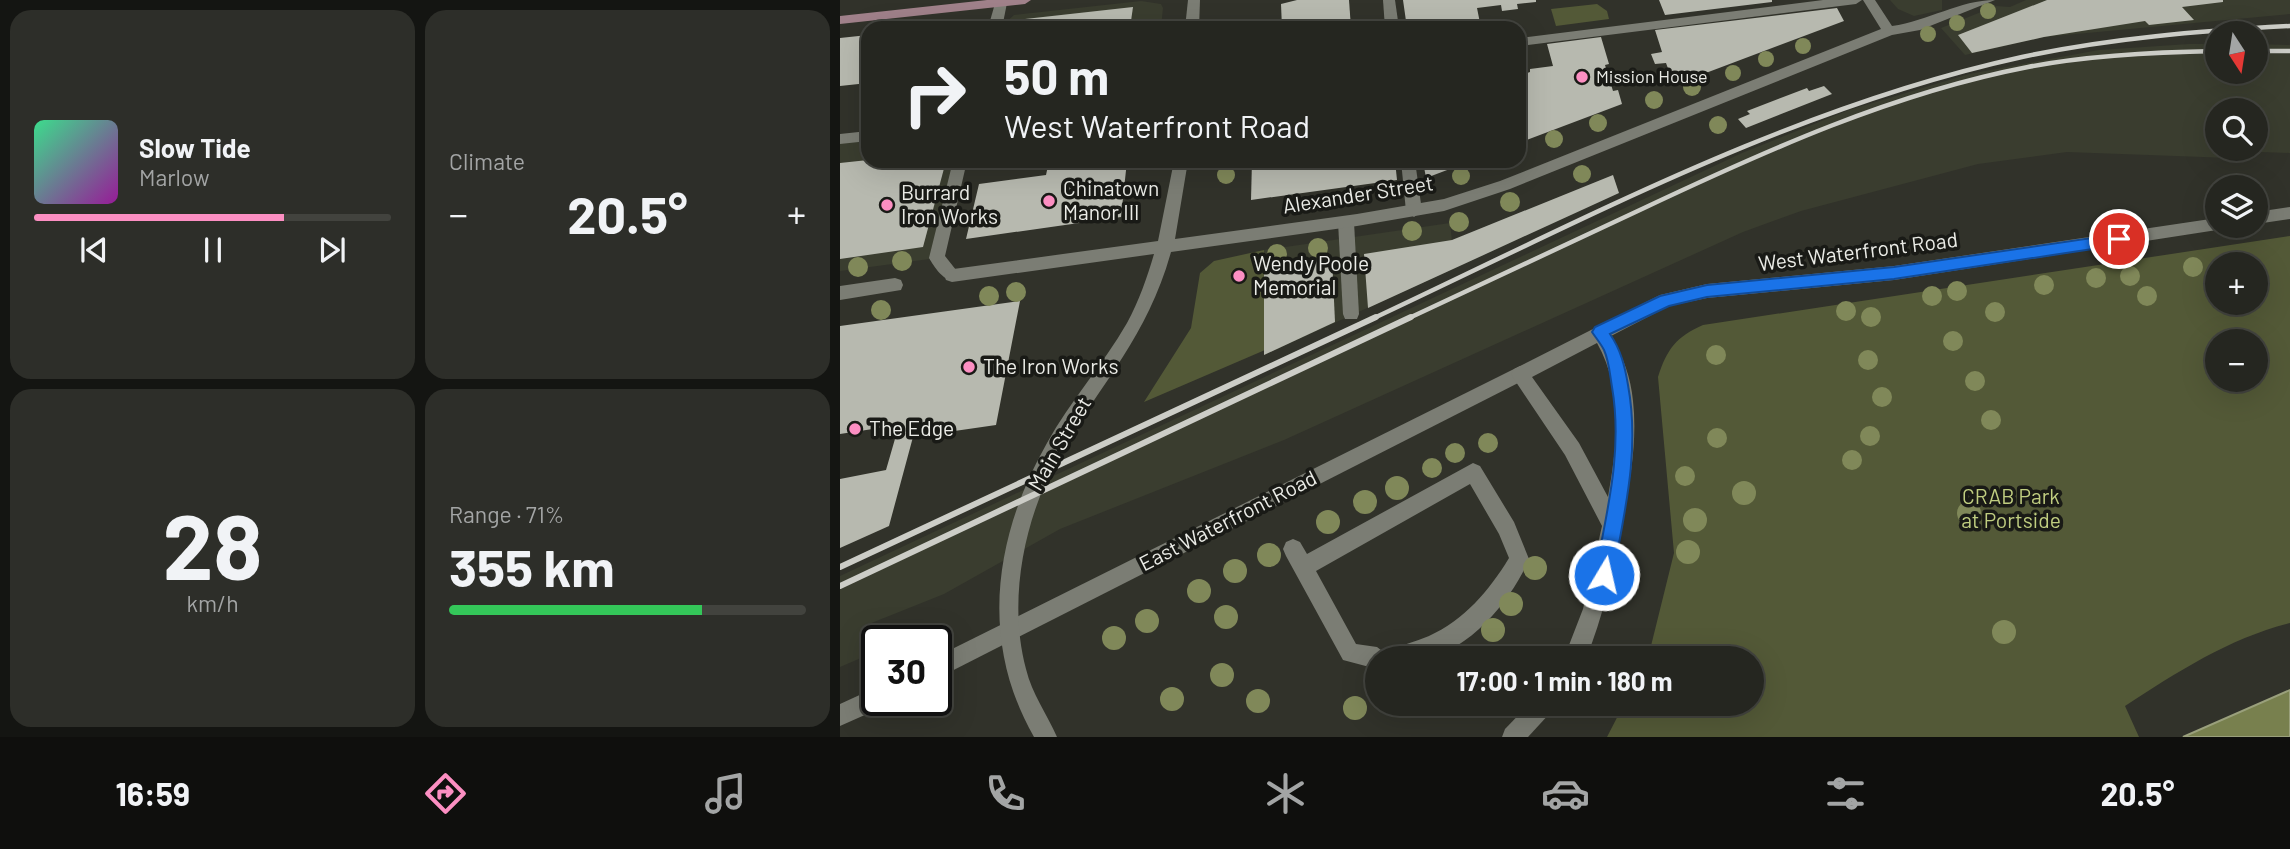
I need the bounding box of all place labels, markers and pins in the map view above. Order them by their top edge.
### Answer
place label: Mission House [1596,65,1708,87]
marker: Mission House [1574,69,1590,85]
place label: Chinatown Manor III [1063,175,1159,224]
place label: Burrard Iron Works [901,179,998,228]
marker: Chinatown Manor III [1041,193,1057,209]
marker: Burrard Iron Works [879,197,895,213]
pin [2089,209,2149,269]
place label: Wendy Poole Memorial [1253,250,1369,299]
marker: Wendy Poole Memorial [1231,268,1247,284]
place label: The Iron Works [983,353,1119,378]
marker: The Iron Works [961,359,977,375]
place label: The Edge [869,415,954,440]
marker: The Edge [847,421,863,437]

